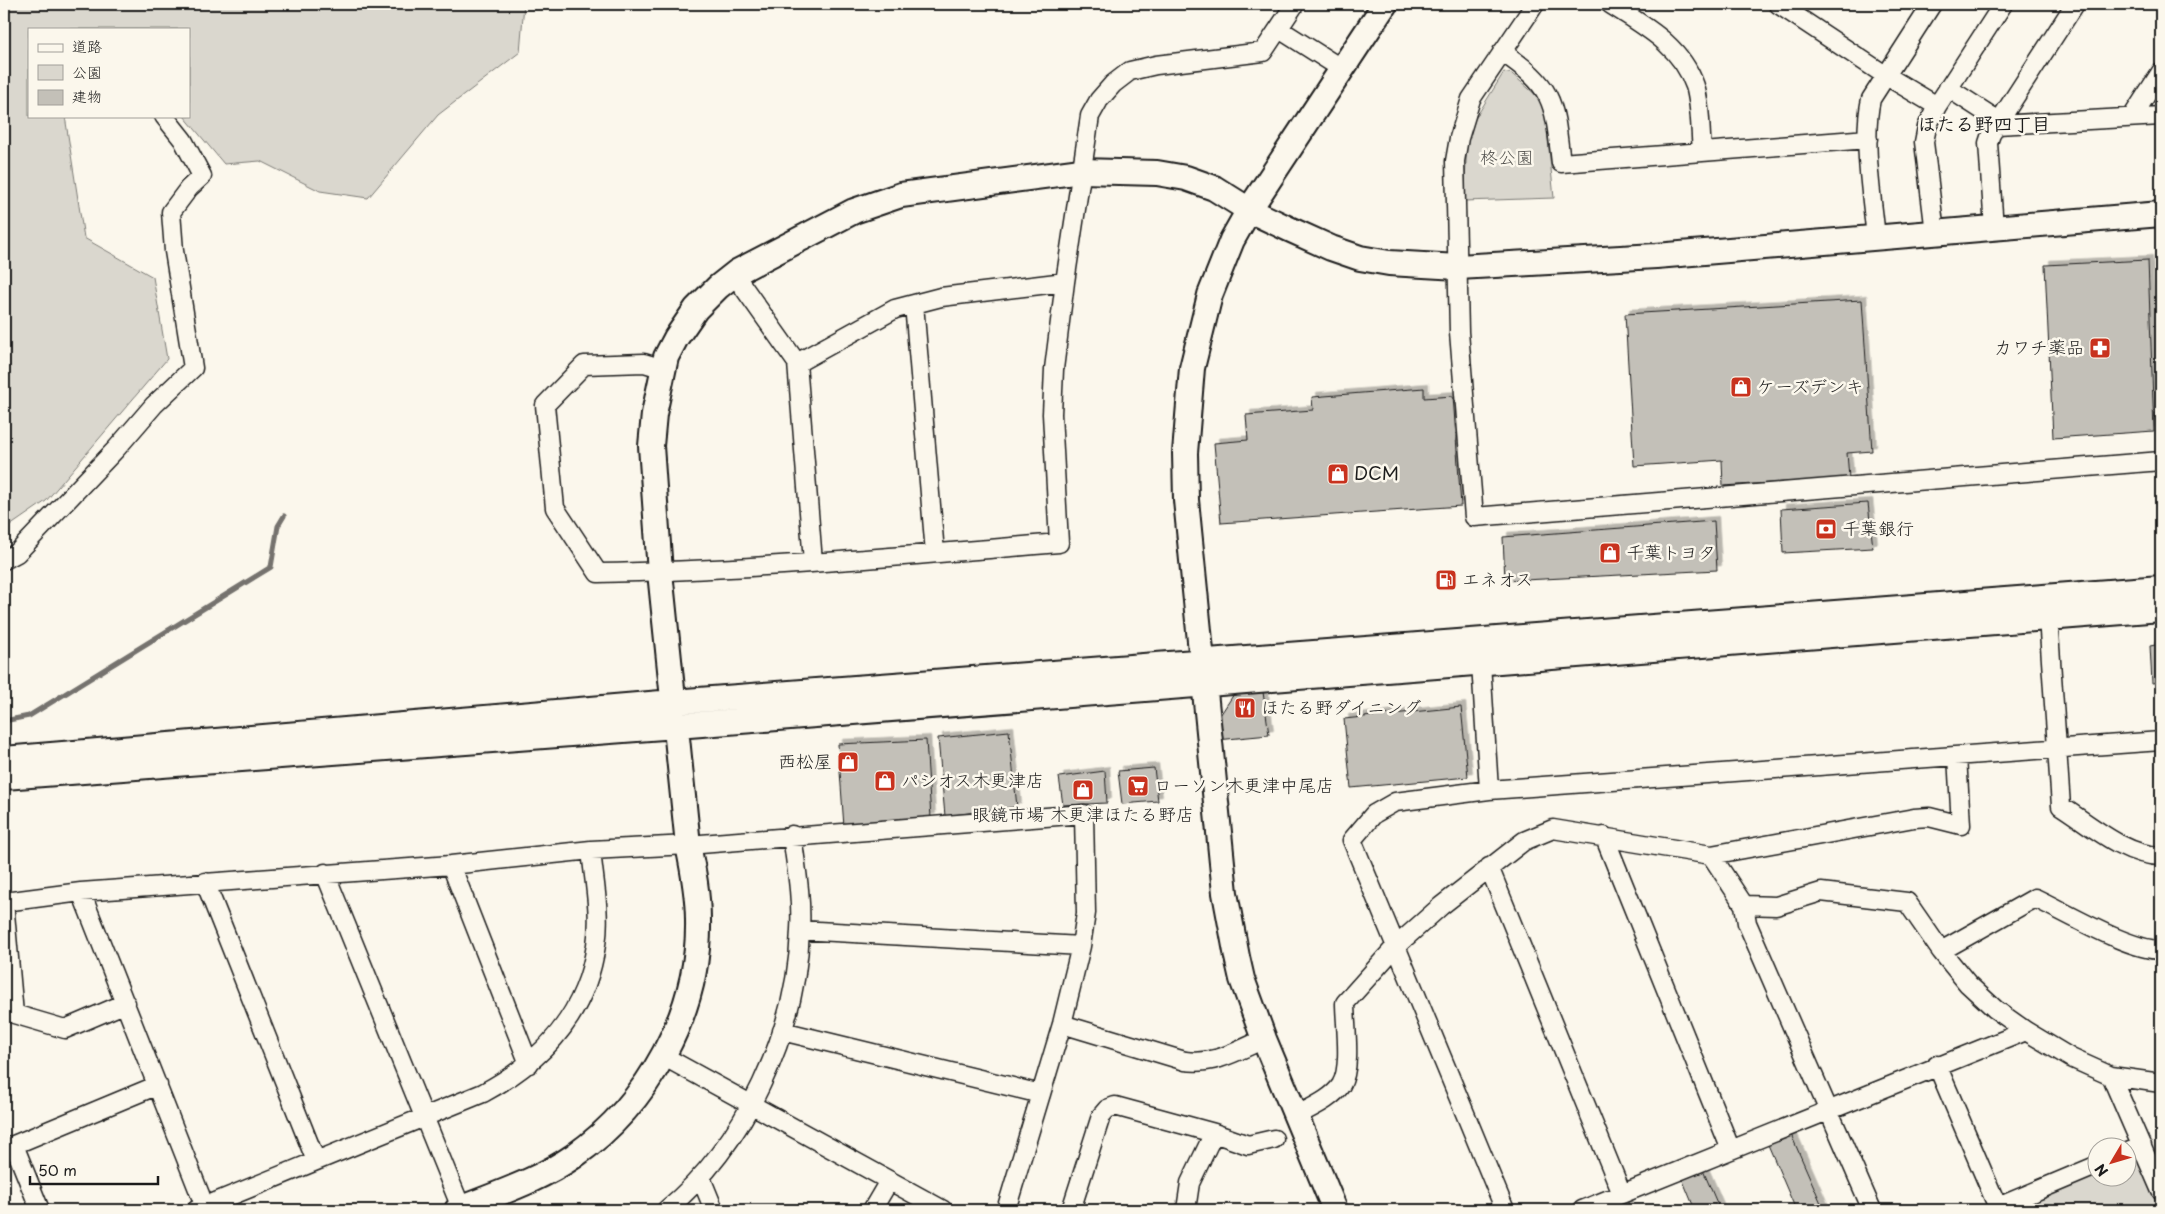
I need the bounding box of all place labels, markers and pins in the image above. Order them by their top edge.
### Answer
place label: カワチ薬品 [1994,333,2084,360]
pharmacy icon: カワチ薬品 [2088,336,2112,360]
place label: ケーズデンキ [1757,372,1864,399]
shop icon: ケーズデンキ [1729,375,1753,399]
place label: DCM [1354,459,1399,486]
shop icon: DCM [1326,462,1350,486]
place label: 千葉銀行 [1842,514,1914,541]
bank icon: 千葉銀行 [1814,517,1838,541]
place label: 千葉トヨタ [1626,538,1716,565]
shop icon: 千葉トヨタ [1598,541,1622,565]
place label: エネオス [1462,565,1533,592]
fuel station icon: エネオス [1434,568,1458,592]
place label: ほたる野ダイニング [1261,693,1421,720]
restaurant icon: ほたる野ダイニング [1233,696,1257,720]
place label: 西松屋 [778,747,832,774]
shop icon: 西松屋 [836,750,860,774]
place label: パシオス木更津店 [901,766,1044,793]
shop icon: パシオス木更津店 [873,769,897,793]
place label: ローソン木更津中尾店 [1154,771,1334,798]
supermarket icon: ローソン木更津中尾店 [1126,774,1150,798]
shop icon: 眼鏡市場 木更津ほたる野店 [1071,778,1095,802]
place label: 眼鏡市場 木更津ほたる野店 [972,800,1194,827]

